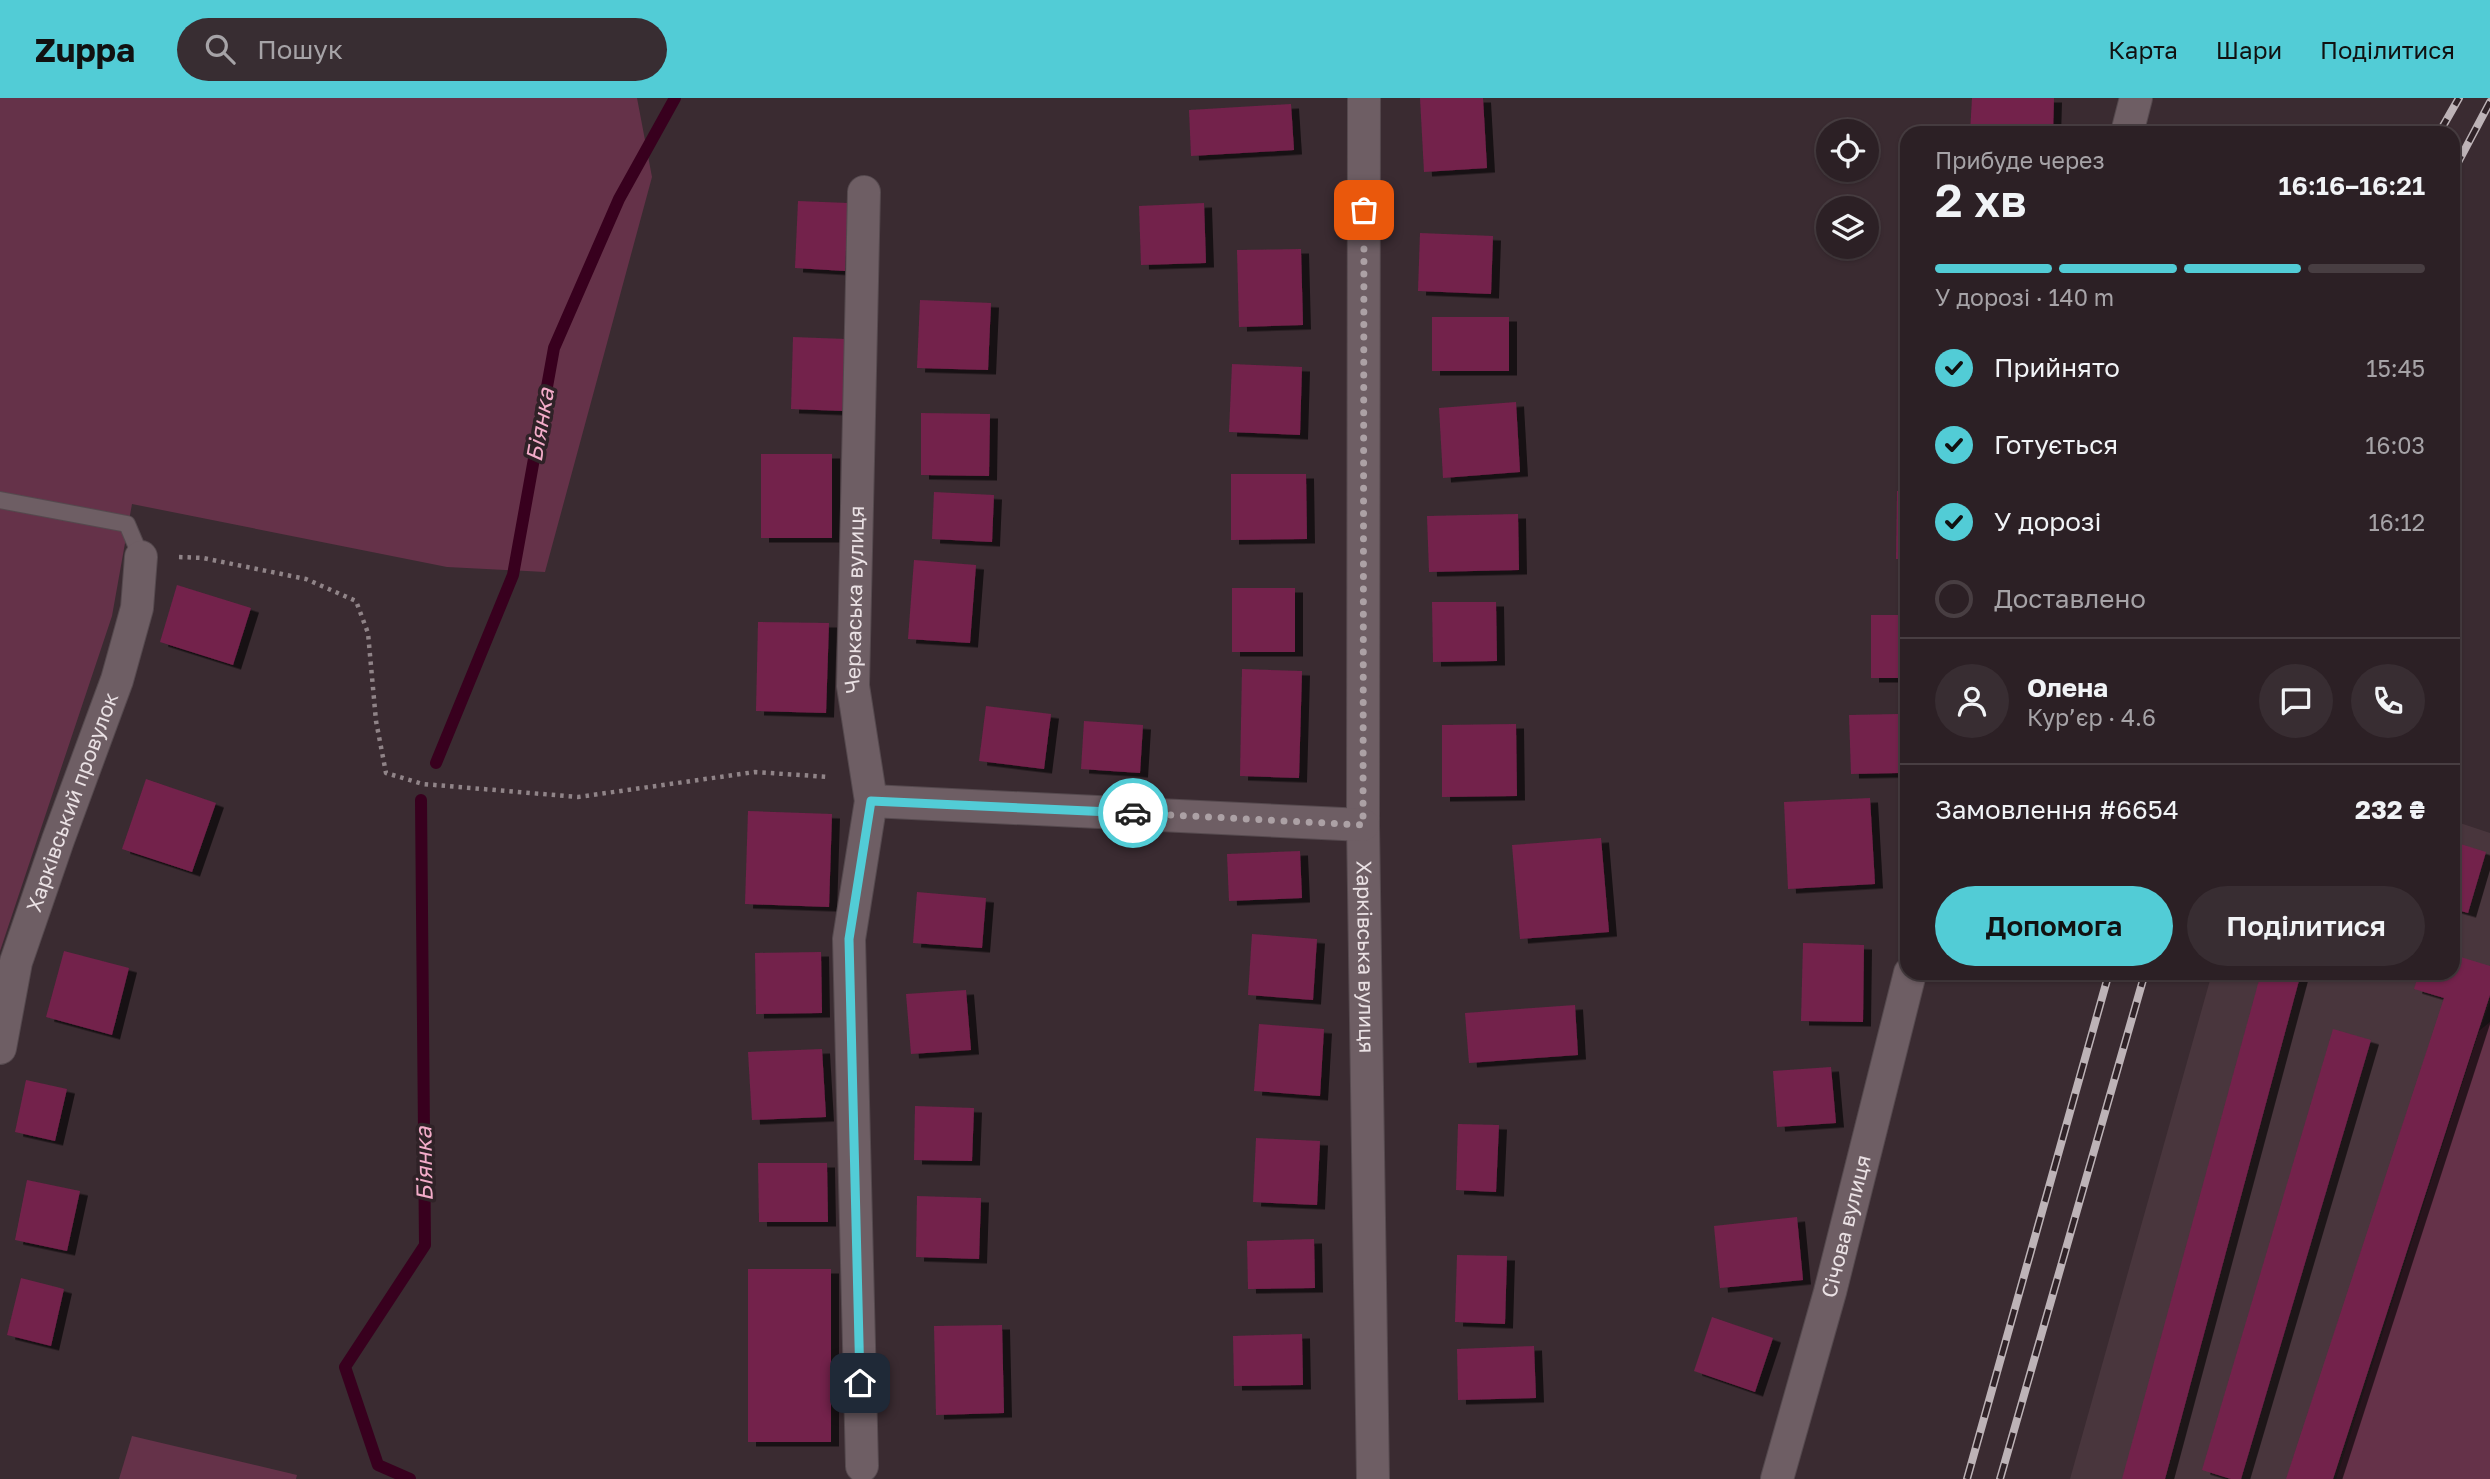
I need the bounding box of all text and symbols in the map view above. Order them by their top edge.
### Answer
search box [177,18,667,81]
text: Zuppa [35,30,135,69]
icon: search [201,30,239,68]
text: Пошук [257,34,343,65]
text: Карта [2108,35,2178,64]
text: Шари [2216,35,2282,64]
text: Поділитися [2320,35,2455,64]
map controls [1816,119,1879,259]
button: locate [1816,119,1879,182]
text: Прибуде через [1935,146,2105,174]
text: 16:16–16:21 [2278,170,2425,201]
text: 2 хв [1935,172,2027,227]
pin [1334,180,1394,240]
icon: bag [1345,191,1383,229]
button: layers [1816,196,1879,259]
text: У дорозі · 140 m [1935,283,2114,311]
icon: check [1935,349,1973,387]
text: Прийнято [1994,352,2120,383]
text: 15:45 [2366,354,2425,382]
water label: Біянка [519,385,559,464]
icon: check [1935,426,1973,464]
text: Готується [1994,429,2118,460]
text: 16:03 [2365,431,2425,459]
icon: check [1935,503,1973,541]
street label: Черкаська вулиця [838,505,869,695]
text: У дорозі [1994,506,2101,537]
text: 16:12 [2369,508,2425,536]
text: Доставлено [1994,583,2146,614]
button: person [1935,664,2009,738]
button: chat [2259,664,2333,738]
button: phone [2351,664,2425,738]
text: Олена [2027,672,2108,703]
street label: Харківський провулок [20,689,123,915]
text: Кур’єр · 4.6 [2027,703,2156,731]
courier [1098,778,1168,848]
icon: car [1114,794,1152,832]
text: Замовлення #6654 [1935,794,2179,825]
text: 232 ₴ [2355,794,2425,825]
street label: Харківська вулиця [1352,860,1380,1053]
button: Допомога [1935,886,2173,966]
button: Поділитися [2187,886,2425,966]
water label: Біянка [408,1125,438,1202]
street label: Січова вулиця [1815,1152,1876,1300]
pin [830,1353,890,1413]
icon: home [841,1364,879,1402]

